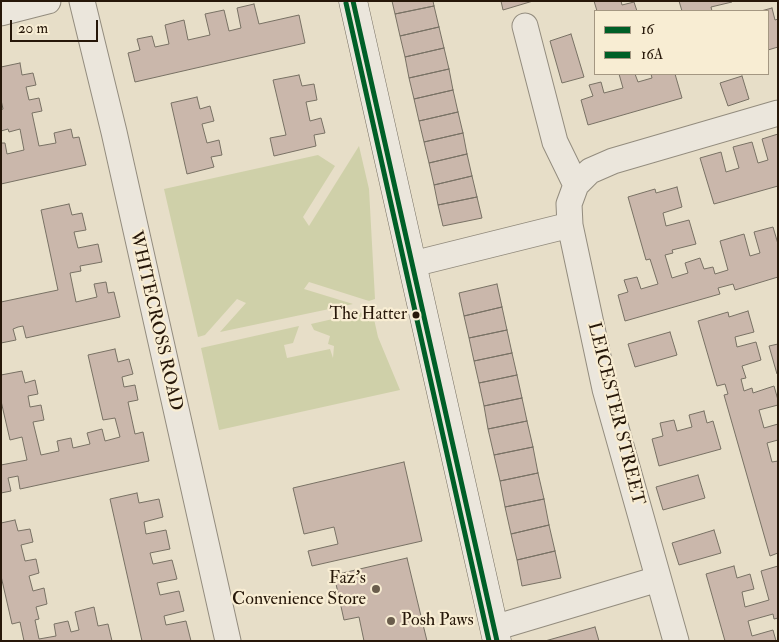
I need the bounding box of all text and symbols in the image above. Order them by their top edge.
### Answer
scale bar [12,10,100,42]
legend [594,10,769,75]
text: 20 m [18,19,48,38]
text: 16 [641,20,654,39]
text: 16A [641,45,663,64]
street label: WHITECROSS ROAD [124,229,186,413]
place label: The Hatter [329,305,407,325]
marker: The Hatter [411,310,421,320]
street label: LEICESTER STREET [582,320,648,508]
place label: Faz's Convenience Store [232,568,366,610]
marker: Faz's Convenience Store [370,583,382,595]
place label: Posh Paws [401,610,474,632]
marker: Posh Paws [385,615,397,627]

